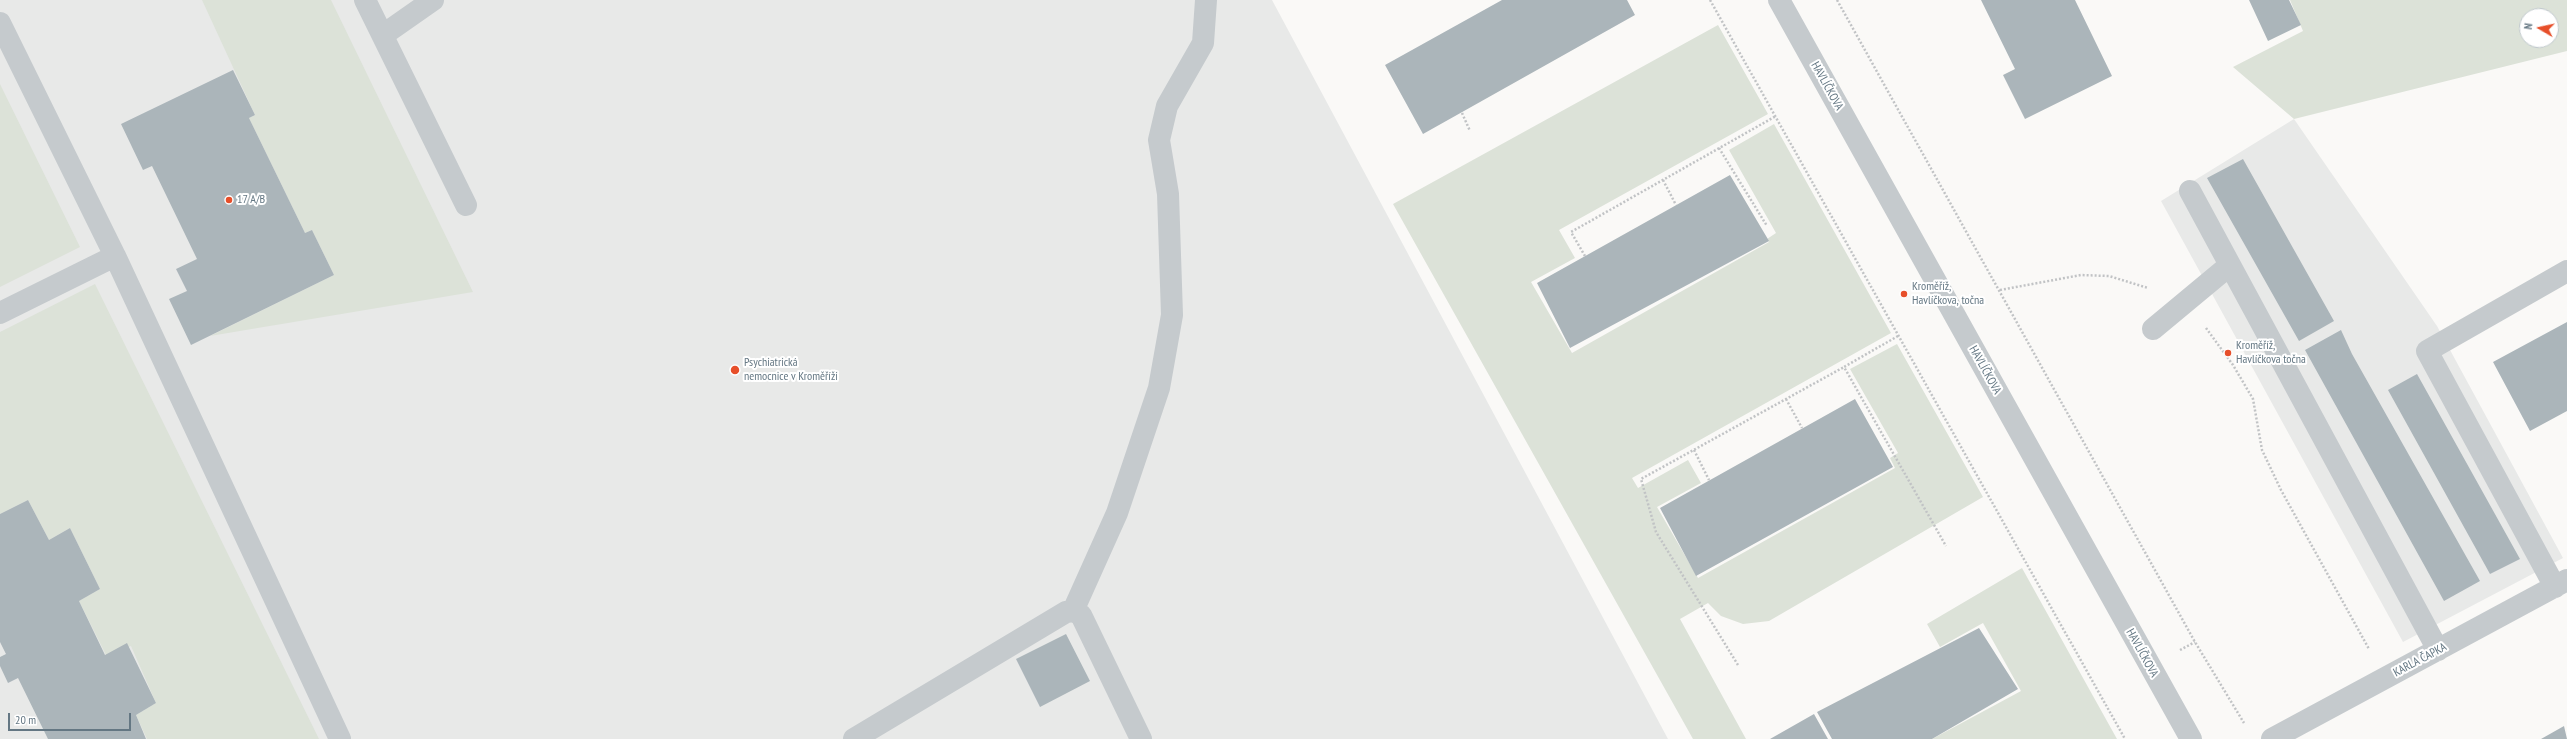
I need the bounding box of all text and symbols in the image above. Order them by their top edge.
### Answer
north arrow [2519,8,2559,48]
text: N [2521,22,2536,30]
street label: HAVLÍČKOVA [1808,59,1846,113]
place label: 17 A/B [237,193,265,207]
marker: 17 A/B [224,195,234,205]
place label: Kroměříž, Havlíčkova, točna [1912,280,1984,308]
marker: Kroměříž, Havlíčkova, točna [1899,289,1909,299]
place label: Kroměříž, Havlíčkova točna [2236,339,2306,367]
street label: HAVLÍČKOVA [1966,343,2004,397]
marker: Kroměříž, Havlíčkova točna [2223,348,2233,358]
place label: Psychiatrická nemocnice v Kroměříži [744,356,838,384]
marker: Psychiatrická nemocnice v Kroměříži [729,364,741,376]
street label: HAVLÍČKOVA [2123,626,2161,680]
street label: KARLA ČAPKA [2391,640,2449,680]
scale bar [10,705,133,731]
text: 20 m [15,712,36,727]

